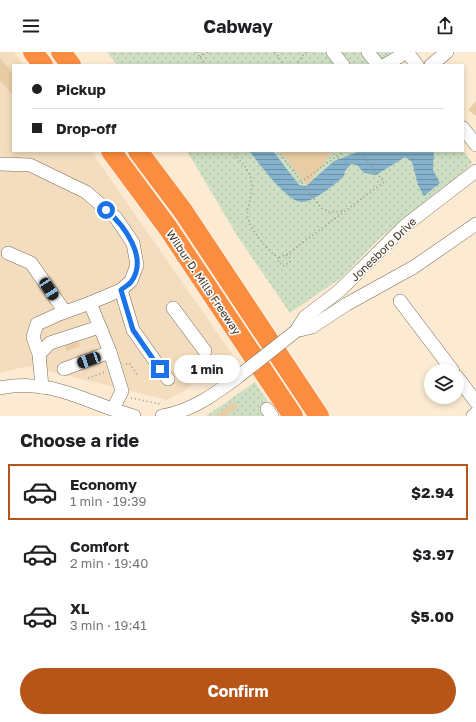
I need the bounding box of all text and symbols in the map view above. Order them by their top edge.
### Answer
icon: menu [20,15,42,37]
text: Cabway [203,15,273,37]
icon: share [434,15,456,37]
text: Pickup [56,80,106,98]
text: Drop-off [56,119,116,137]
route start [97,201,115,219]
street label: Jonesboro Drive [348,215,418,283]
street label: Wilbur D. Mills Freeway [164,227,244,337]
car [37,276,61,302]
car [76,350,102,370]
callout: 1 min [174,355,240,383]
route end [151,360,169,378]
text: 1 min [191,361,223,377]
map controls [424,364,464,404]
button: layers [424,364,464,404]
text: Choose a ride [20,429,139,451]
icon: car [22,474,58,510]
text: Economy [70,475,137,493]
text: $2.94 [411,483,454,501]
text: 1 min · 19:39 [70,493,146,509]
icon: car [22,536,58,572]
text: Comfort [70,537,129,555]
text: $3.97 [412,545,454,563]
text: 2 min · 19:40 [70,555,148,571]
icon: car [22,598,58,634]
text: XL [70,599,89,617]
text: $5.00 [410,607,454,625]
text: 3 min · 19:41 [70,617,147,633]
button: Confirm [20,668,456,714]

